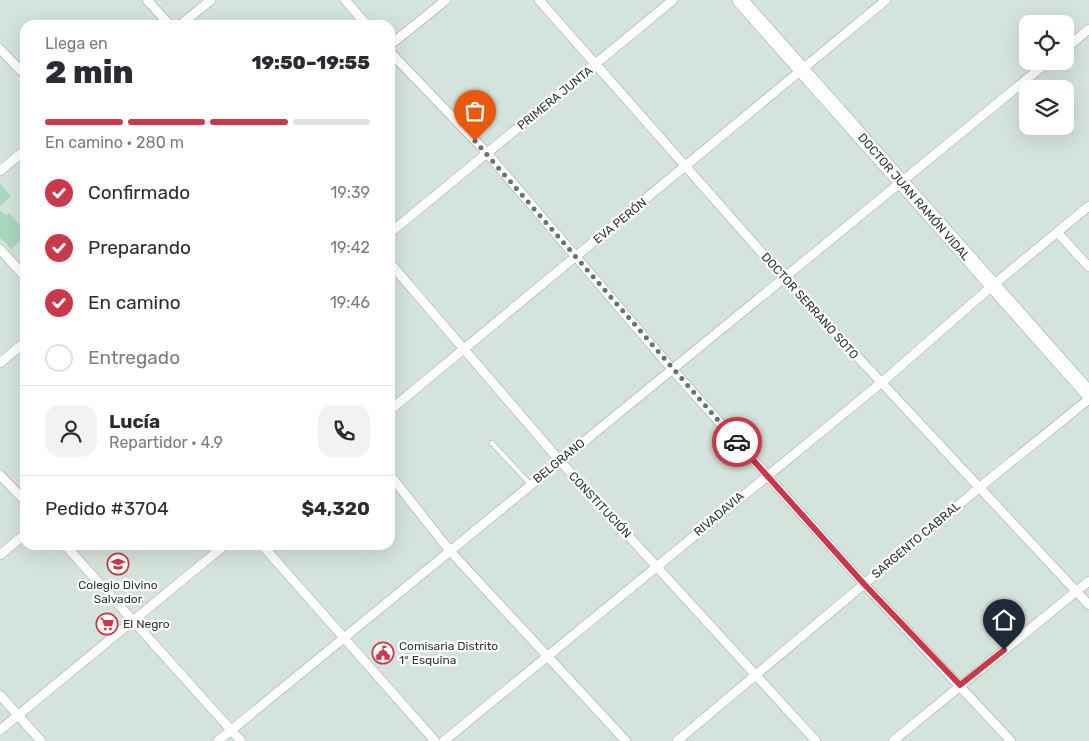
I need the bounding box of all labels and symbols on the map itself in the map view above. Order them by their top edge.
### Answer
street label: PRIMERA JUNTA [515,63,595,133]
pin [454,90,496,141]
street label: DOCTOR JUAN RAMÓN VIDAL [855,131,973,264]
street label: EVA PERÓN [591,195,649,247]
street label: DOCTOR SERRANO SOTO [759,250,861,362]
courier [712,417,762,467]
street label: BELGRANO [530,436,588,486]
street label: CONSTITUCIÓN [566,469,634,541]
street label: RIVADAVIA [691,489,747,539]
street label: SARGENTO CABRAL [869,499,963,581]
school or university icon: Colegio Divino Salvador [106,552,130,576]
place label: Colegio Divino Salvador [78,578,158,606]
pin [983,599,1025,650]
supermarket icon: El Negro [95,612,119,636]
place label: El Negro [123,617,170,631]
place label: Comisaria Distrito 1° Esquina [399,639,498,667]
public building icon: Comisaria Distrito 1° Esquina [371,641,395,665]

